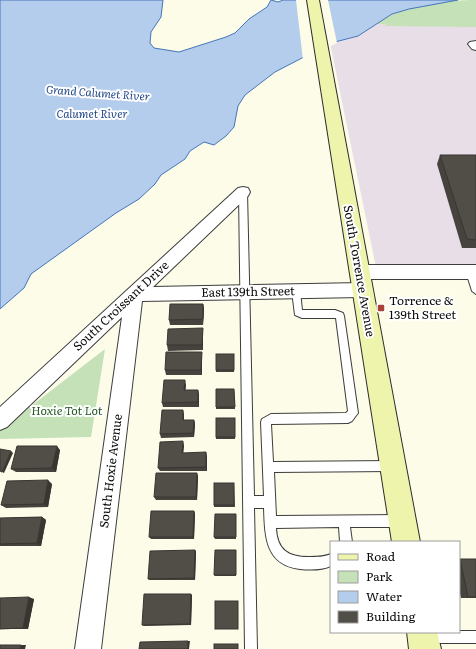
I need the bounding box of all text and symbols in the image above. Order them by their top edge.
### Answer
water label: Grand Calumet River [46,80,151,104]
water label: Calumet River [56,105,128,121]
street label: South Torrence Avenue [340,204,380,338]
street label: South Croissant Drive [68,256,172,355]
street label: East 139th Street [201,281,295,301]
place label: Torrence & 139th Street [389,291,456,323]
marker: Torrence & 139th Street [376,303,386,313]
park label: Hoxie Tot Lot [31,401,103,419]
street label: South Hoxie Avenue [94,413,126,529]
legend [330,541,460,633]
text: Road [366,547,396,565]
text: Park [366,567,393,585]
text: Water [366,587,402,605]
text: Building [366,607,416,625]

